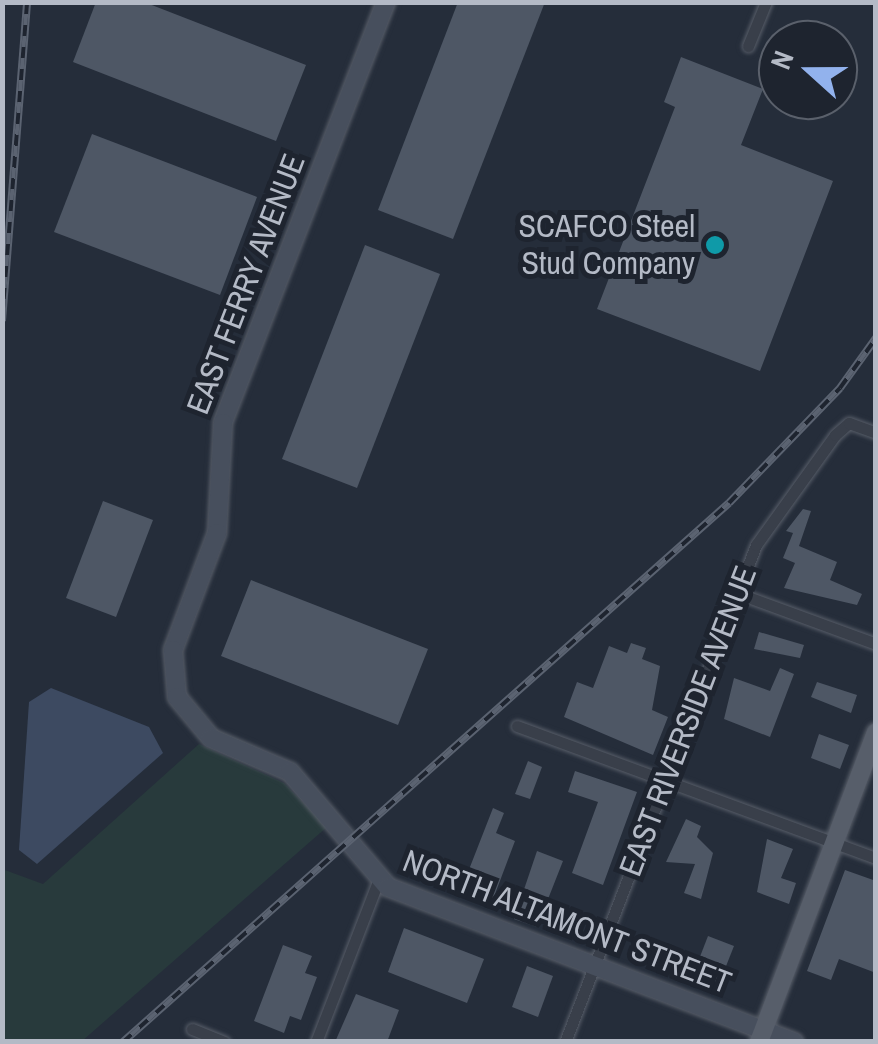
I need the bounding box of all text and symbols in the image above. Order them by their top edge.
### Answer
north arrow [758,20,858,120]
text: N [761,45,803,75]
street label: EAST FERRY AVENUE [178,148,314,420]
place label: SCAFCO Steel Stud Company [519,208,695,283]
marker: SCAFCO Steel Stud Company [704,234,726,256]
street label: EAST RIVERSIDE AVENUE [611,560,765,882]
street label: NORTH ALTAMONT STREET [397,841,737,1003]

